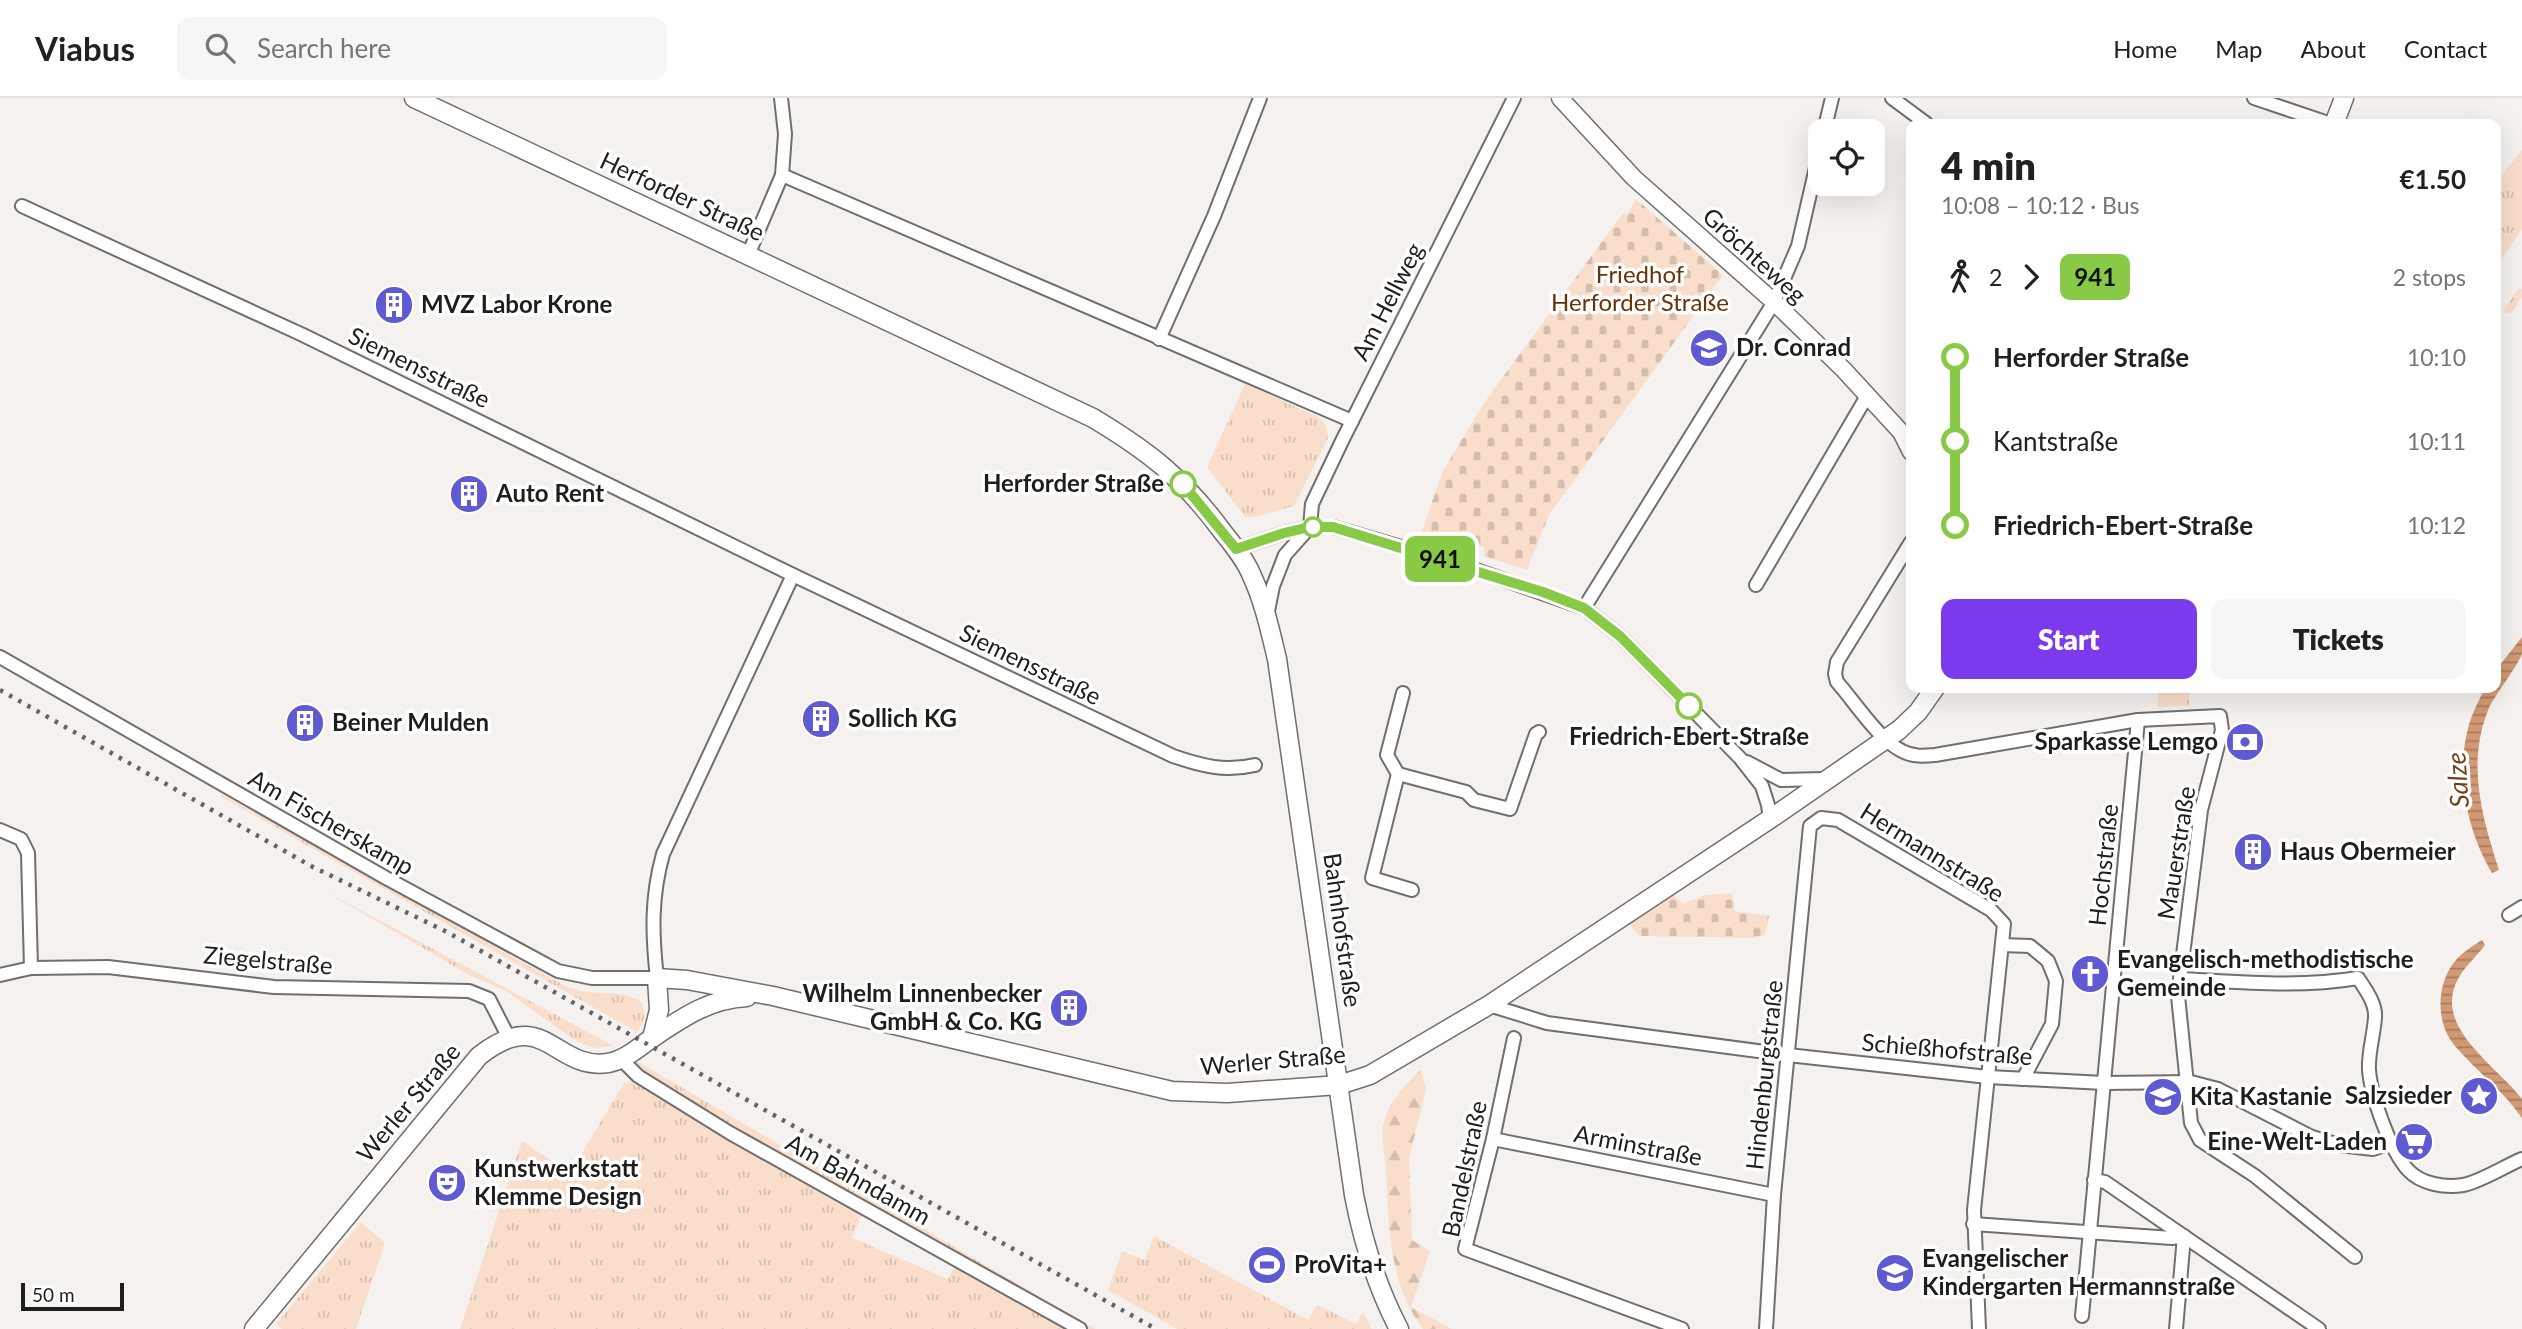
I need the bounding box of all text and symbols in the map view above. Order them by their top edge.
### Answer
search box [177,17,667,80]
text: Viabus [35,28,135,68]
icon: search [201,29,239,67]
text: Search here [257,32,391,64]
text: Home [2113,34,2177,63]
text: Map [2215,34,2263,63]
text: About [2301,34,2366,63]
text: Contact [2404,34,2487,63]
map controls [1808,119,1885,196]
button: locate [1808,119,1885,196]
text: 4 min [1941,142,2036,188]
street label: Herforder Straße [596,145,769,246]
text: €1.50 [2400,163,2466,195]
text: 10:08 – 10:12 · Bus [1941,191,2140,219]
street label: Gröchteweg [1697,201,1813,309]
street label: Am Hellweg [1345,238,1429,365]
icon: walk [1941,258,1979,296]
icon: forward [2012,258,2050,296]
park label: Friedhof Herforder Straße [1551,259,1729,316]
text: 941 [2074,262,2116,291]
text: 2 [1989,263,2002,291]
text: 2 stops [2393,263,2466,291]
building icon: MVZ Labor Krone [373,284,415,326]
place label: MVZ Labor Krone [421,289,612,318]
street label: Siemensstraße [344,320,495,413]
school or university icon: Dr. Conrad [1688,327,1730,369]
place label: Dr. Conrad [1736,332,1851,361]
text: Herforder Straße [1993,341,2189,373]
text: 10:10 [2407,343,2466,371]
text: Kantstraße [1993,425,2118,457]
text: 10:11 [2407,427,2466,455]
place label: Herforder Straße [983,468,1164,497]
marker: Herforder Straße [1170,471,1196,497]
building icon: Auto Rent [448,473,490,515]
place label: Auto Rent [495,478,604,507]
text: Friedrich-Ebert-Straße [1993,509,2253,541]
text: 10:12 [2407,511,2466,539]
unlabelled marker [1303,517,1323,537]
line badge: 941 [1400,536,1480,582]
text: 941 [1419,544,1461,573]
button: Start [1941,599,2197,679]
button: Tickets [2211,599,2466,679]
street label: Siemensstraße [955,617,1106,710]
marker: Friedrich-Ebert-Straße [1676,693,1702,719]
building icon: Sollich KG [800,698,842,740]
building icon: Beiner Mulden [284,702,326,744]
place label: Sollich KG [848,703,957,732]
place label: Beiner Mulden [332,707,489,736]
place label: Friedrich-Ebert-Straße [1569,721,1809,750]
bank icon: Sparkasse Lemgo [2224,721,2266,763]
place label: Sparkasse Lemgo [2035,726,2218,755]
water label: Salze [2439,751,2475,809]
street label: Am Fischerskamp [244,763,419,881]
street label: Mauerstraße [2151,784,2200,922]
street label: Hermannstraße [1856,796,2010,907]
street label: Hochstraße [2082,802,2123,927]
building icon: Haus Obermeier [2232,831,2274,873]
place label: Haus Obermeier [2280,836,2456,865]
street label: Bahnhofstraße [1318,851,1369,1009]
street label: Ziegelstraße [202,939,334,980]
place label: Evangelisch-methodistische Gemeinde [2117,944,2414,1001]
church icon: Evangelisch-methodistische Gemeinde [2069,953,2111,995]
place label: Wilhelm Linnenbecker GmbH & Co. KG [803,978,1042,1035]
street label: Hindenburgstraße [1739,979,1788,1171]
building icon: Wilhelm Linnenbecker GmbH & Co. KG [1048,987,1090,1029]
street label: Schießhofstraße [1861,1027,2034,1070]
street label: Werler Straße [350,1037,466,1167]
street label: Werler Straße [1199,1039,1347,1080]
place icon: Salzsieder [2458,1075,2500,1117]
school or university icon: Kita Kastanie [2142,1076,2184,1118]
place label: Salzsieder [2345,1080,2452,1109]
place label: Kita Kastanie [2190,1081,2332,1110]
street label: Bandelstraße [1435,1098,1492,1239]
street label: Arminstraße [1572,1118,1705,1171]
supermarket icon: Eine-Welt-Laden [2393,1121,2435,1163]
place label: Eine-Welt-Laden [2207,1126,2387,1155]
street label: Am Bahndamm [781,1127,936,1230]
place label: Kunstwerkstatt Klemme Design [474,1153,642,1210]
theatre icon: Kunstwerkstatt Klemme Design [426,1162,468,1204]
place label: Evangelischer Kindergarten Hermannstraße [1922,1243,2235,1300]
sports icon: ProVita+ [1246,1244,1288,1286]
place label: ProVita+ [1294,1249,1387,1278]
school or university icon: Evangelischer Kindergarten Hermannstraße [1874,1252,1916,1294]
scale bar [21,1280,124,1312]
text: 50 m [32,1283,75,1306]

